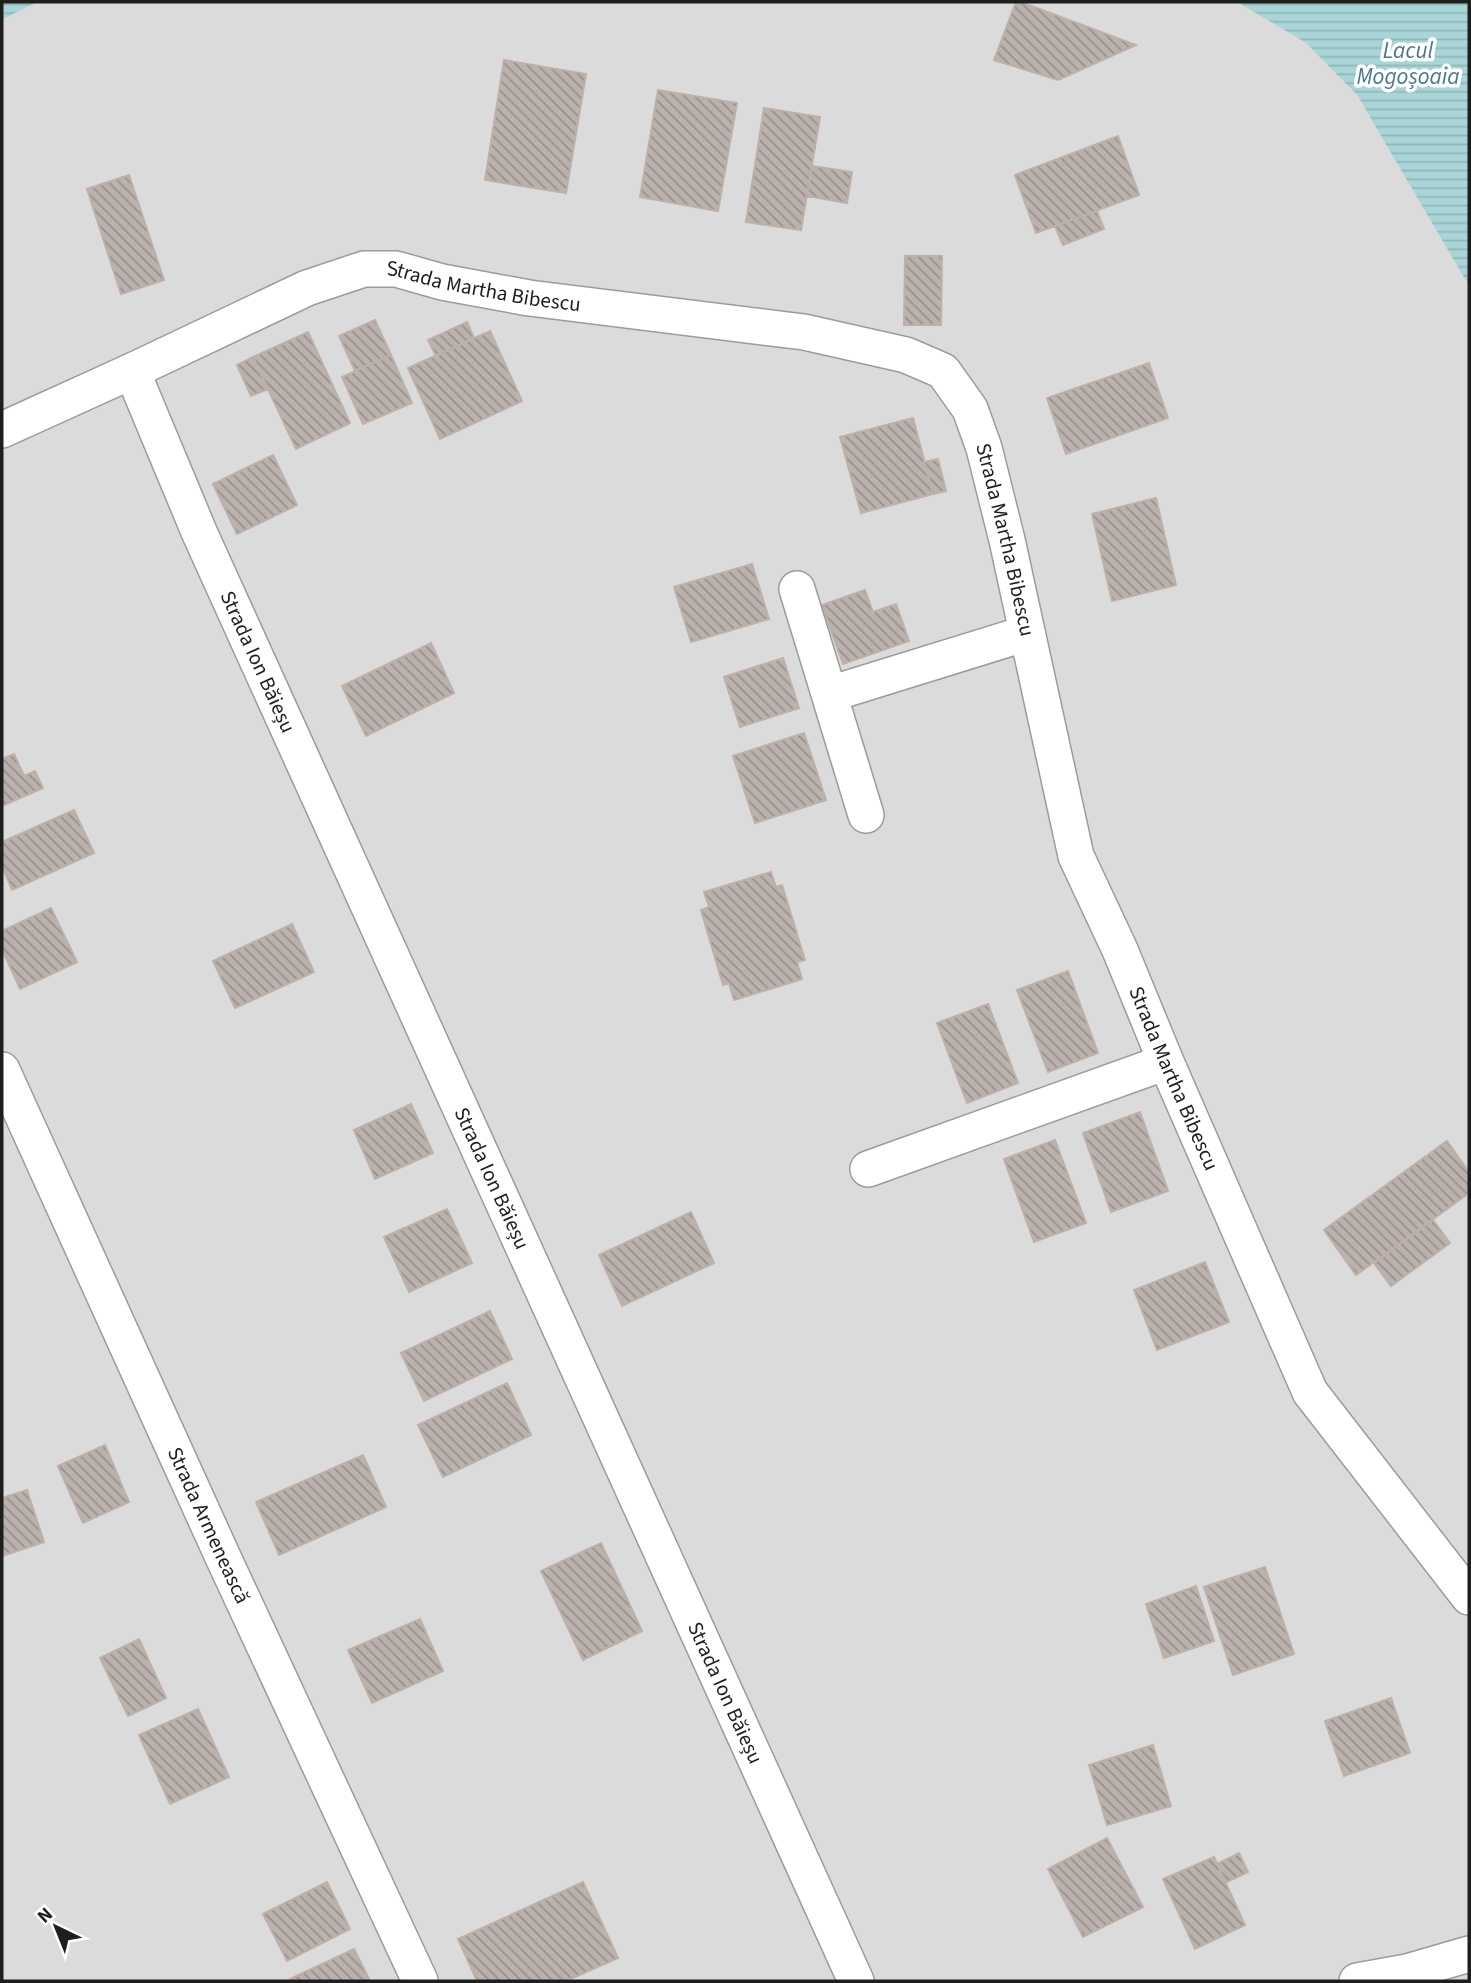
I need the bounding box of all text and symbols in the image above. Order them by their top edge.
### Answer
water label: Lacul Mogoșoaia [1356,34,1460,93]
street label: Strada Martha Bibescu [387,254,582,319]
street label: Strada Martha Bibescu [968,440,1043,639]
street label: Strada Ion Băieșu [213,586,303,738]
street label: Strada Martha Bibescu [1121,982,1226,1175]
street label: Strada Ion Băieșu [447,1102,537,1254]
street label: Strada Armenească [160,1442,258,1609]
street label: Strada Ion Băieșu [680,1617,771,1769]
north arrow [21,1892,91,1962]
text: N [32,1901,59,1930]

